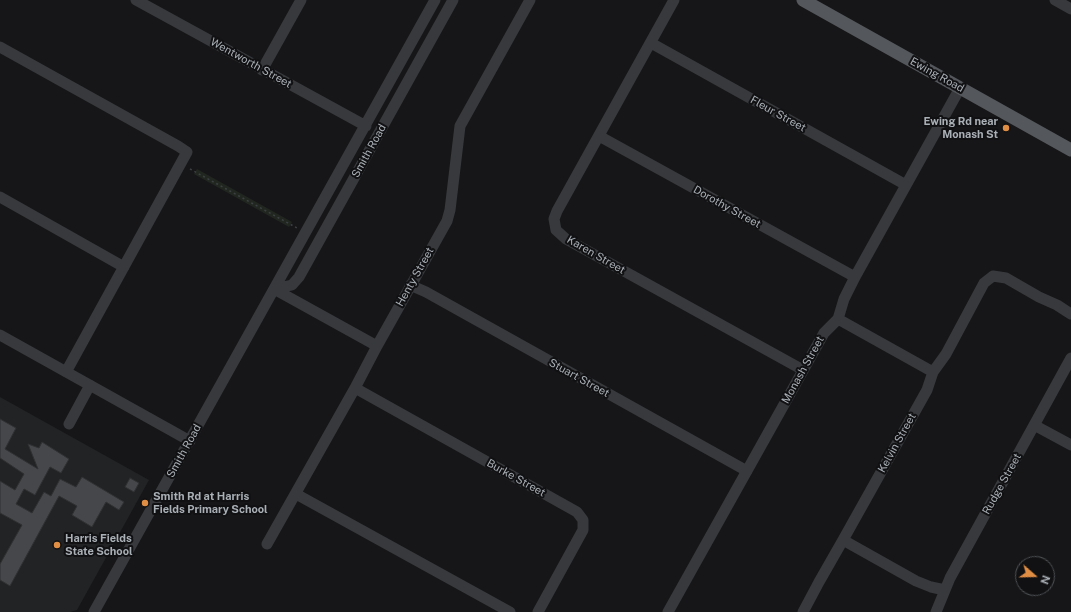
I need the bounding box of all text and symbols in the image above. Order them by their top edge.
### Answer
street label: Wentworth Street [208,35,294,91]
street label: Ewing Road [908,55,966,95]
street label: Fleur Street [748,93,808,135]
place label: Ewing Rd near Monash St [923,115,998,141]
street label: Smith Road [349,122,389,180]
marker: Ewing Rd near Monash St [1001,123,1011,133]
street label: Dorothy Street [691,183,763,231]
street label: Karen Street [565,233,627,277]
street label: Henty Street [393,245,437,309]
street label: Monash Street [779,334,827,406]
street label: Stuart Street [546,356,612,400]
street label: Kelvin Street [875,411,919,475]
street label: Smith Road [164,422,204,480]
street label: Rudge Street [980,451,1024,517]
street label: Burke Street [484,456,548,500]
place label: Smith Rd at Harris Fields Primary School [153,490,268,516]
marker: Smith Rd at Harris Fields Primary School [140,498,150,508]
place label: Harris Fields State School [65,532,133,558]
marker: Harris Fields State School [52,540,62,550]
north arrow [1015,556,1055,596]
text: N [1038,574,1052,586]

